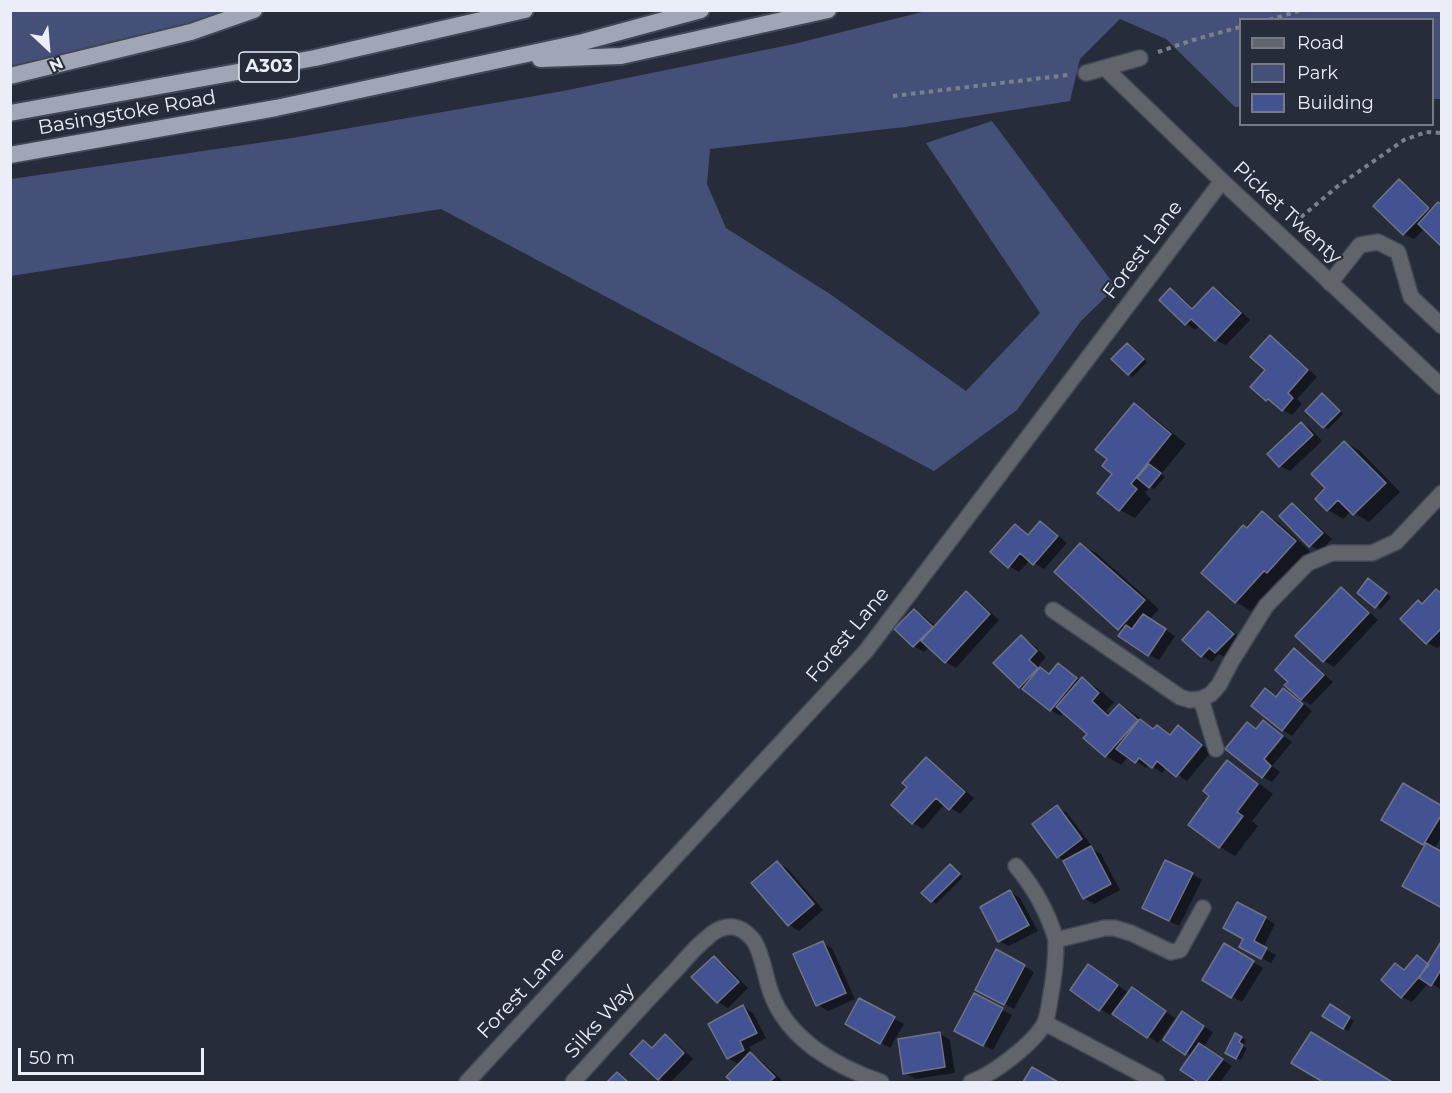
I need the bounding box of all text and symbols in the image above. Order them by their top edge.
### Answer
north arrow [18,18,78,78]
legend [1239,18,1434,126]
text: Road [1297,32,1344,54]
road number: A303 [239,52,299,82]
text: N [46,53,66,76]
text: Park [1297,62,1338,84]
street label: Basingstoke Road [36,86,218,140]
text: Building [1297,92,1374,114]
street label: Picket Twenty [1228,157,1346,269]
street label: Forest Lane [1098,196,1188,304]
street label: Forest Lane [801,582,895,688]
street label: Forest Lane [472,942,570,1044]
street label: Silks Way [560,978,640,1064]
scale bar [21,1036,207,1074]
text: 50 m [29,1047,75,1069]

